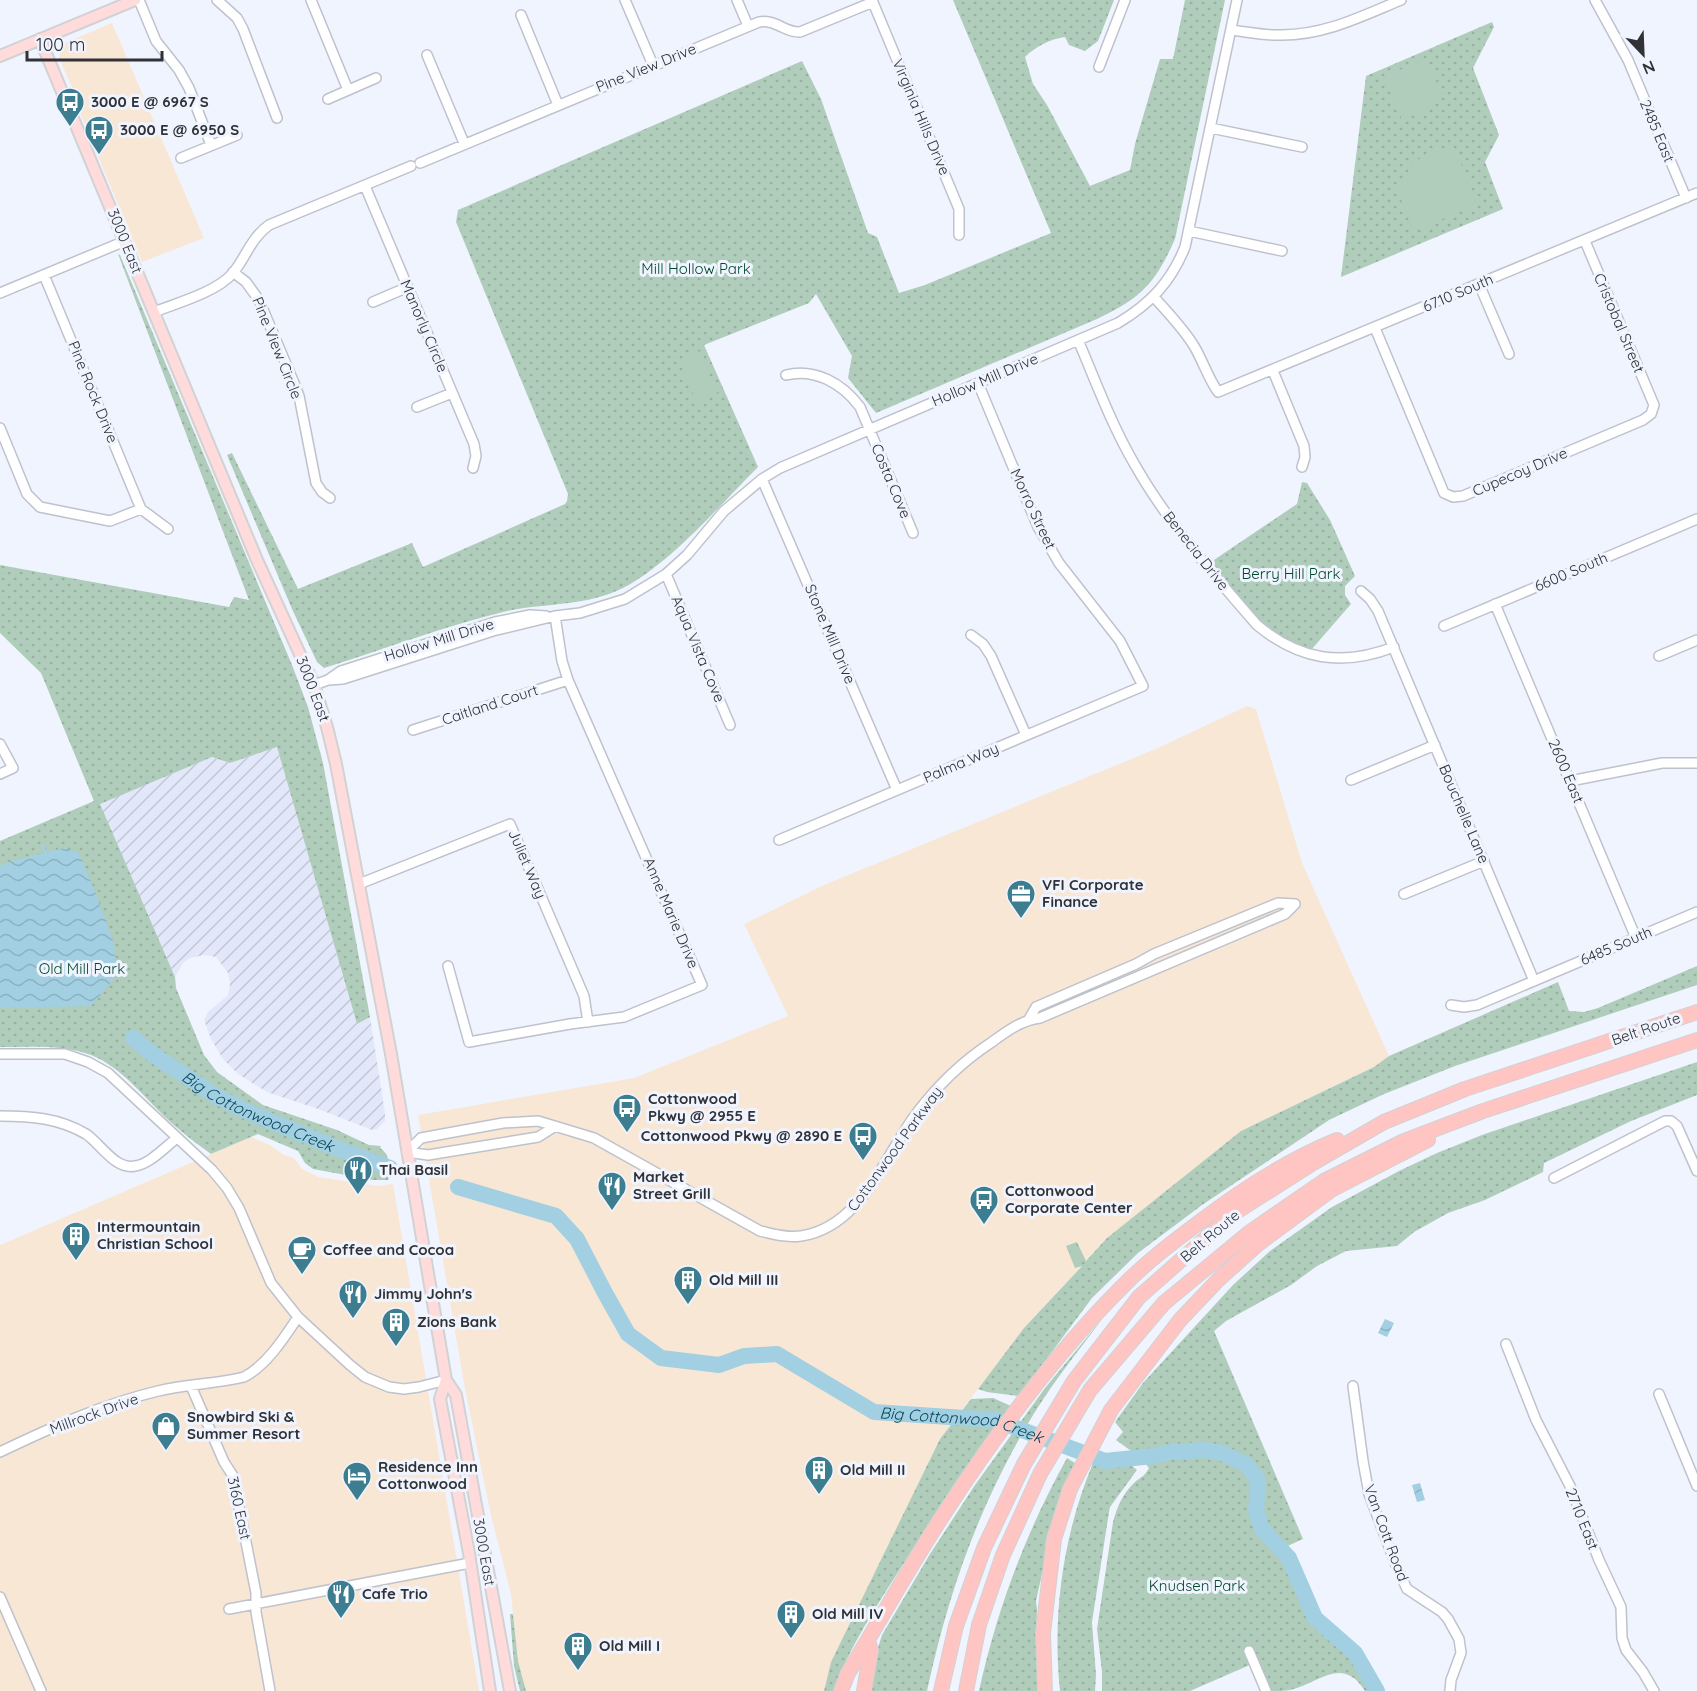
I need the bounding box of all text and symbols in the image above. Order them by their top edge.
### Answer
scale bar [27,24,162,62]
north arrow [1613,24,1673,84]
text: 100 m [36,33,85,56]
street label: Pine View Drive [593,39,699,96]
street label: Virginia Hills Drive [888,56,955,178]
text: N [1640,56,1658,79]
bus stop icon: 3000 E @ 6967 S [54,86,86,128]
place label: 3000 E @ 6967 S [91,92,209,111]
street label: 2485 East [1636,97,1679,165]
bus stop icon: 3000 E @ 6950 S [83,114,115,156]
place label: 3000 E @ 6950 S [120,120,239,139]
street label: 3000 East [104,206,147,276]
park label: Mill Hollow Park [641,259,751,278]
street label: 6710 South [1420,269,1496,316]
street label: Cristobal Street [1590,270,1649,376]
street label: Manorly Circle [396,277,453,375]
street label: Pine View Circle [248,294,307,402]
street label: Pine Rock Drive [64,338,123,446]
street label: Hollow Mill Drive [929,349,1041,411]
street label: Costa Cove [867,441,916,521]
street label: Cupecoy Drive [1469,443,1570,500]
street label: Morro Street [1006,465,1060,552]
street label: Benecia Drive [1159,507,1233,594]
street label: 6600 South [1531,548,1610,595]
park label: Berry Hill Park [1241,564,1341,583]
street label: Stone Mill Drive [801,581,860,687]
street label: Aqua Vista Cove [667,593,730,705]
street label: Hollow Mill Drive [382,614,496,665]
street label: 3000 East [292,653,335,724]
street label: Caitland Court [439,680,540,729]
street label: 2600 East [1544,736,1589,806]
street label: Palma Way [920,738,1001,787]
street label: Bouchelle Lane [1435,761,1494,866]
street label: Juliet Way [504,826,551,901]
street label: Anne Marie Drive [640,854,703,971]
place label: VFI Corporate Finance [1042,875,1144,911]
office icon: VFI Corporate Finance [1005,878,1037,920]
street label: 6485 South [1577,922,1655,969]
park label: Old Mill Park [39,959,125,978]
street label: Belt Route [1609,1008,1683,1049]
water label: Big Cottonwood Creek [178,1066,338,1157]
street label: Cottonwood Parkway [843,1082,946,1215]
place label: Cottonwood Pkwy @ 2955 E [648,1089,756,1125]
bus stop icon: Cottonwood Pkwy @ 2955 E [611,1092,643,1134]
bus stop icon: Cottonwood Pkwy @ 2890 E [847,1120,879,1162]
place label: Cottonwood Pkwy @ 2890 E [641,1126,842,1145]
restaurant icon: Thai Basil [342,1154,374,1196]
place label: Thai Basil [379,1160,448,1179]
place label: Market Street Grill [633,1167,711,1203]
restaurant icon: Market Street Grill [596,1170,628,1212]
place label: Cottonwood Corporate Center [1005,1181,1133,1217]
bus stop icon: Cottonwood Corporate Center [968,1184,1000,1226]
street label: Belt Route [1176,1205,1243,1266]
place label: Intermountain Christian School [97,1217,213,1253]
building icon: Intermountain Christian School [60,1220,92,1262]
cafe icon: Coffee and Cocoa [286,1234,318,1276]
place label: Coffee and Cocoa [323,1240,454,1259]
building icon: Old Mill III [672,1264,704,1306]
place label: Old Mill III [709,1270,778,1289]
restaurant icon: Jimmy John's [337,1278,369,1320]
place label: Jimmy John's [374,1284,472,1303]
building icon: Zions Bank [380,1306,412,1348]
place label: Zions Bank [417,1312,497,1331]
street label: Millrock Drive [47,1389,141,1438]
water label: Big Cottonwood Creek [879,1402,1048,1448]
place label: Snowbird Ski & Summer Resort [187,1407,300,1443]
shop icon: Snowbird Ski & Summer Resort [150,1410,182,1452]
building icon: Old Mill II [803,1454,835,1496]
place label: Residence Inn Cottonwood [378,1457,478,1493]
hotel icon: Residence Inn Cottonwood [341,1460,373,1502]
place label: Old Mill II [840,1460,905,1479]
street label: 3160 East [224,1475,255,1541]
street label: Van Cott Road [1360,1482,1413,1584]
street label: 2710 East [1562,1485,1603,1552]
street label: 3000 East [469,1517,500,1587]
park label: Knudsen Park [1149,1576,1245,1595]
restaurant icon: Cafe Trio [325,1578,357,1620]
place label: Cafe Trio [362,1584,428,1603]
building icon: Old Mill IV [775,1598,807,1640]
place label: Old Mill IV [812,1604,883,1623]
building icon: Old Mill I [562,1630,594,1672]
place label: Old Mill I [599,1636,660,1655]

